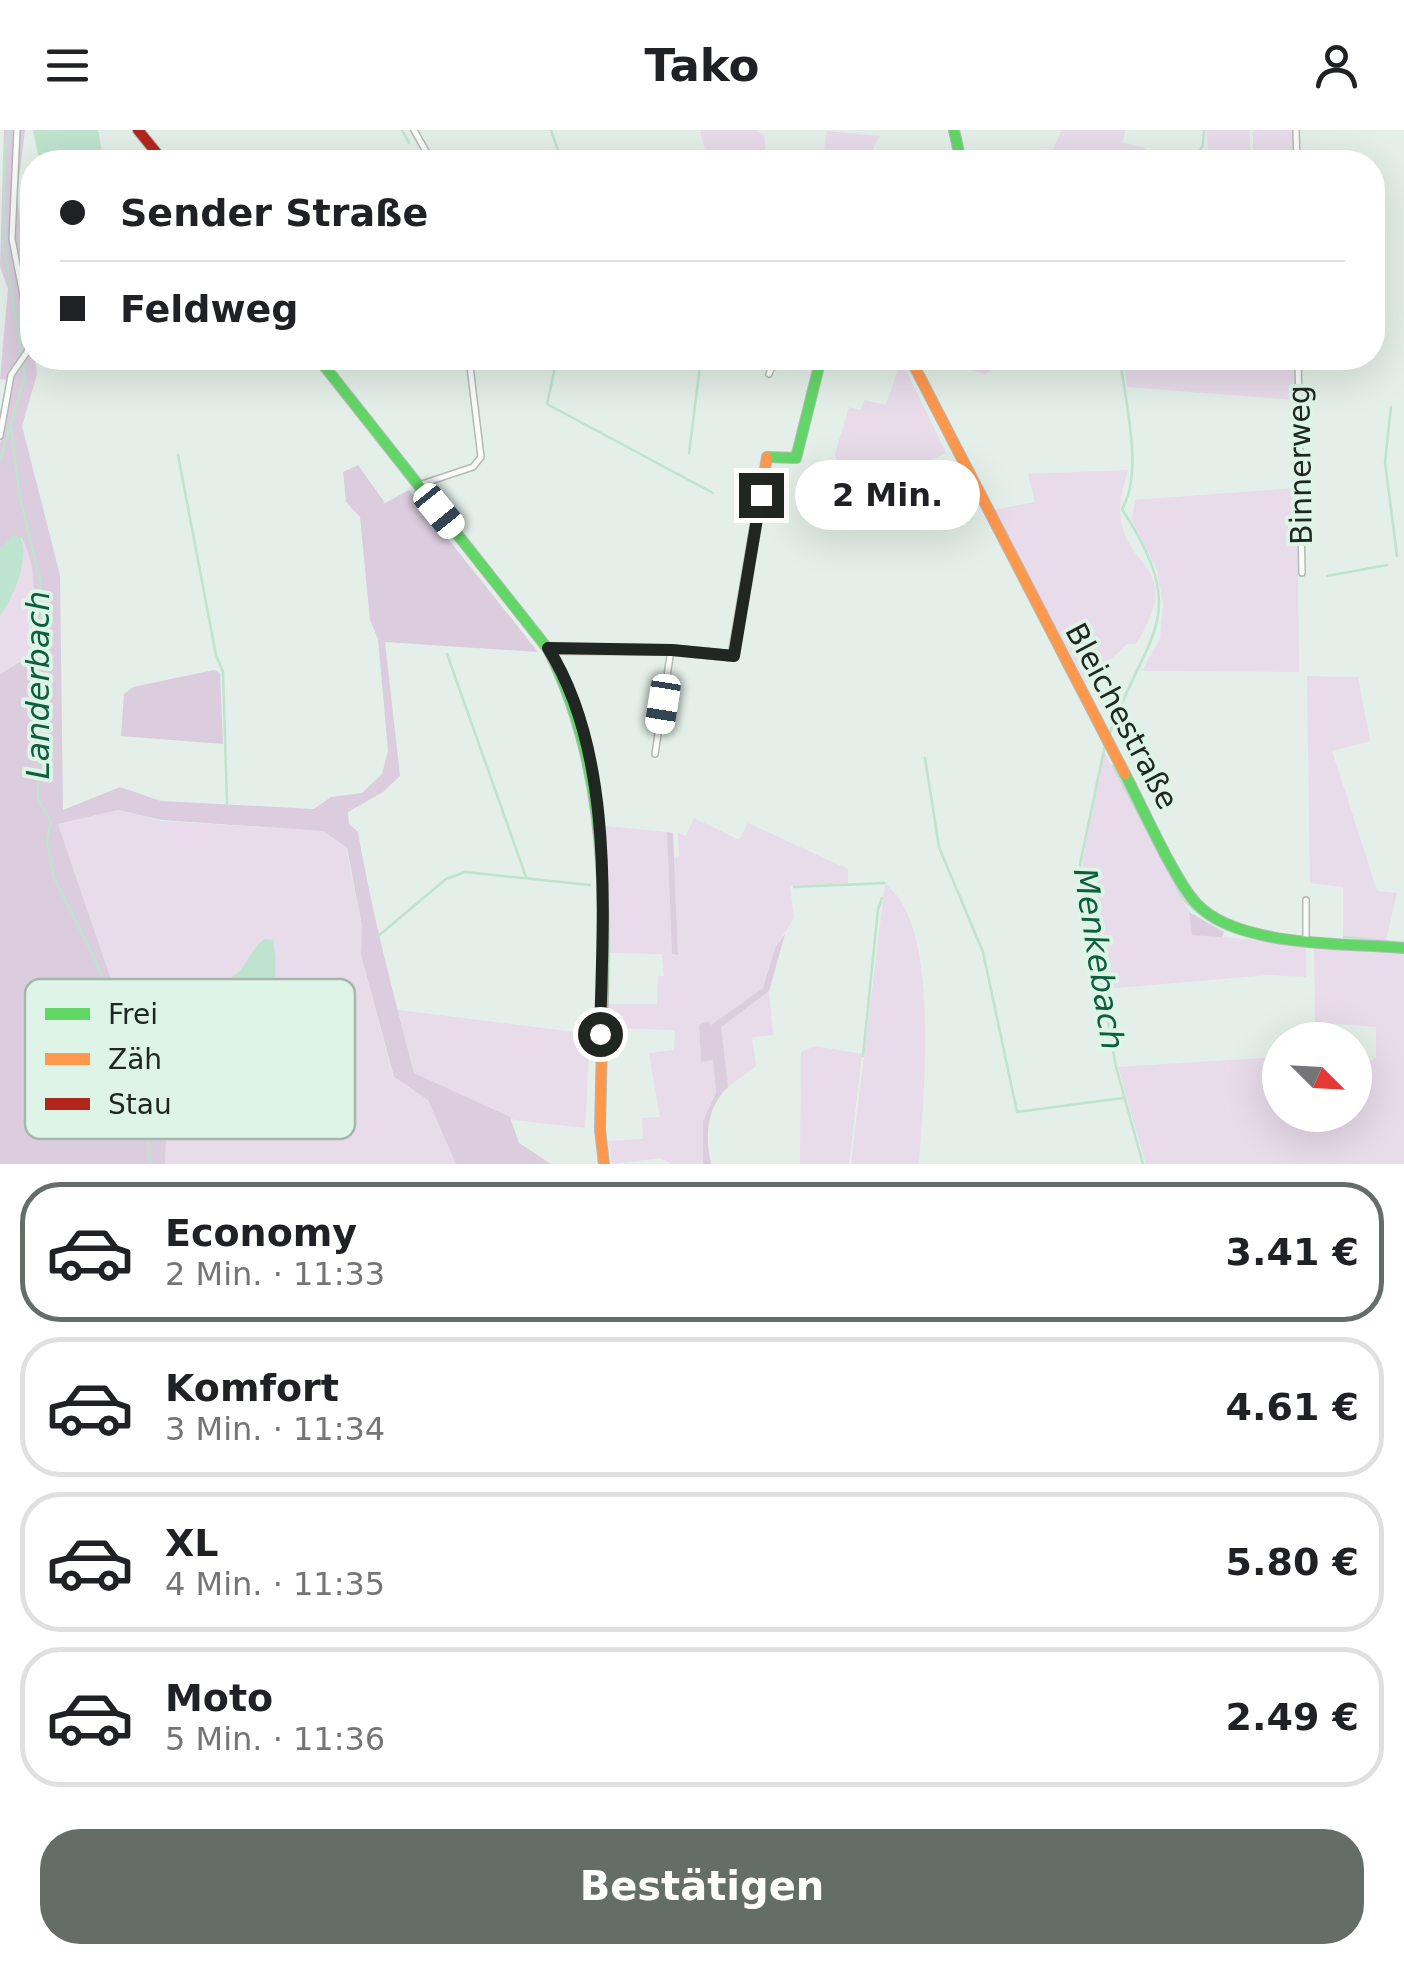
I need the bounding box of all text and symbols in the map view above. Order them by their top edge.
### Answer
icon: menu [40,38,95,93]
icon: person [1309,38,1364,93]
text: Tako [645,39,759,92]
text: Sender Straße [120,191,428,235]
text: Feldweg [120,287,299,331]
street label: Binnerweg [1281,385,1319,545]
callout: 2 Min. [796,460,981,530]
route end [739,473,784,518]
text: 2 Min. [832,476,943,514]
car [408,478,470,544]
water label: Landerbach [19,591,57,779]
street label: Bleichestraße [1058,617,1186,815]
car [643,672,683,736]
water label: Menkebach [1066,865,1132,1053]
legend [25,979,355,1139]
text: Frei [108,998,158,1031]
route start [578,1012,623,1057]
north arrow [1262,1022,1372,1132]
map controls [1262,1022,1372,1132]
text: Zäh [108,1043,162,1076]
text: Stau [108,1088,172,1121]
icon: car [45,1207,135,1297]
text: Economy [165,1211,357,1255]
text: 3.41 € [1226,1230,1359,1274]
text: 2 Min. · 11:33 [165,1255,385,1293]
icon: car [45,1362,135,1452]
text: Komfort [165,1366,339,1410]
text: 4.61 € [1226,1385,1359,1429]
text: 3 Min. · 11:34 [165,1410,385,1448]
icon: car [45,1517,135,1607]
text: XL [165,1521,219,1565]
text: 5.80 € [1226,1540,1359,1584]
text: 4 Min. · 11:35 [165,1565,385,1603]
icon: car [45,1672,135,1762]
text: Moto [165,1676,273,1720]
text: 2.49 € [1226,1695,1359,1739]
text: 5 Min. · 11:36 [165,1720,385,1758]
button: Bestätigen [40,1829,1364,1944]

